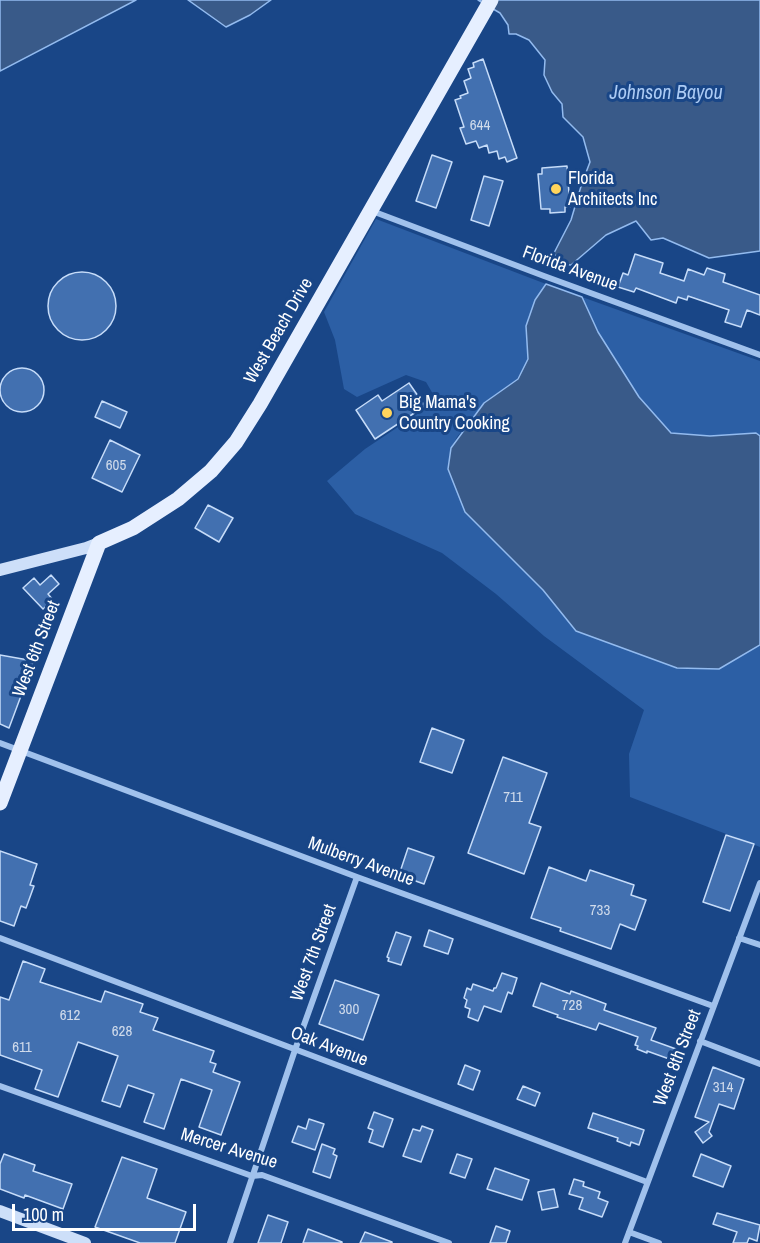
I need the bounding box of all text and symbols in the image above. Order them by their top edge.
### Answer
water label: Johnson Bayou [609,82,723,106]
house number: 644 [470,117,490,135]
place label: Florida Architects Inc [568,168,657,210]
marker: Florida Architects Inc [549,182,563,196]
street label: Florida Avenue [519,242,621,296]
street label: West Beach Drive [240,274,318,388]
place label: Big Mama's Country Cooking [399,392,510,434]
marker: Big Mama's Country Cooking [380,406,394,420]
house number: 605 [106,457,126,475]
street label: West 6th Street [9,598,65,700]
house number: 711 [503,789,523,807]
street label: Mulberry Avenue [305,833,417,891]
street label: West 7th Street [286,902,342,1004]
house number: 733 [590,902,610,920]
house number: 728 [562,997,582,1015]
house number: 300 [339,1001,359,1019]
house number: 612 [60,1007,80,1025]
street label: West 8th Street [650,1007,706,1109]
street label: Oak Avenue [287,1022,371,1072]
house number: 628 [112,1023,132,1041]
house number: 611 [12,1039,32,1057]
house number: 314 [713,1079,733,1097]
street label: Mercer Avenue [178,1124,280,1174]
scale bar [15,1192,200,1230]
text: 100 m [23,1202,64,1227]

